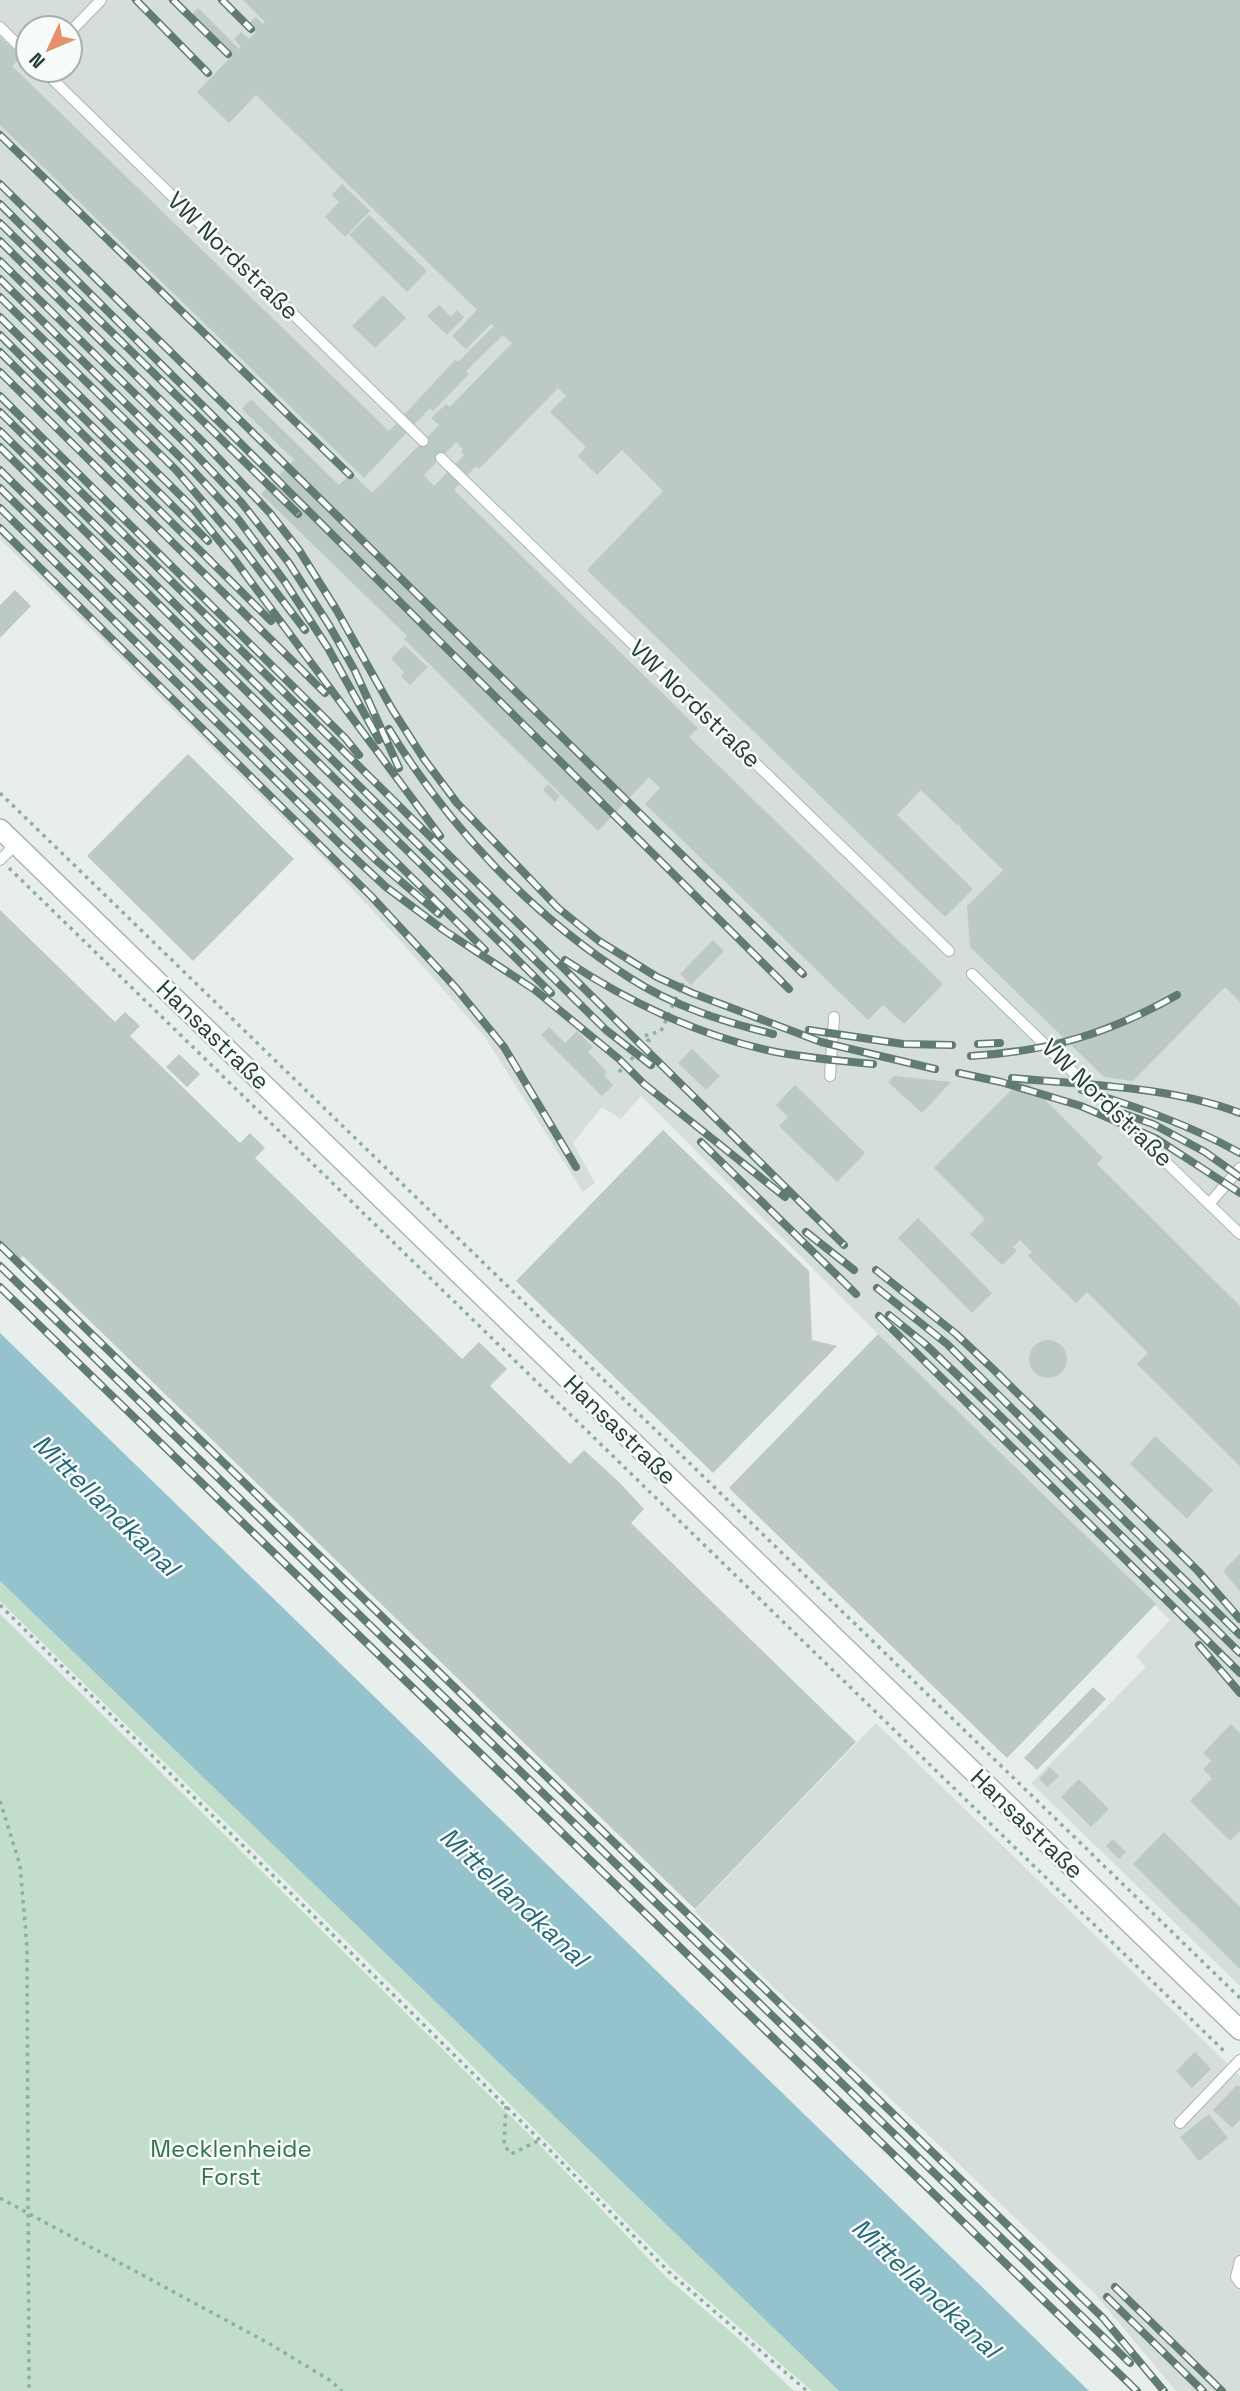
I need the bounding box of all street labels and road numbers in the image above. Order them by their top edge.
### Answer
street label: VW Nordstraße [161,185,306,326]
street label: VW Nordstraße [623,633,768,774]
street label: Hansastraße [150,973,277,1096]
street label: VW Nordstraße [1035,1032,1180,1173]
street label: Hansastraße [557,1368,684,1491]
street label: Hansastraße [964,1762,1091,1885]

